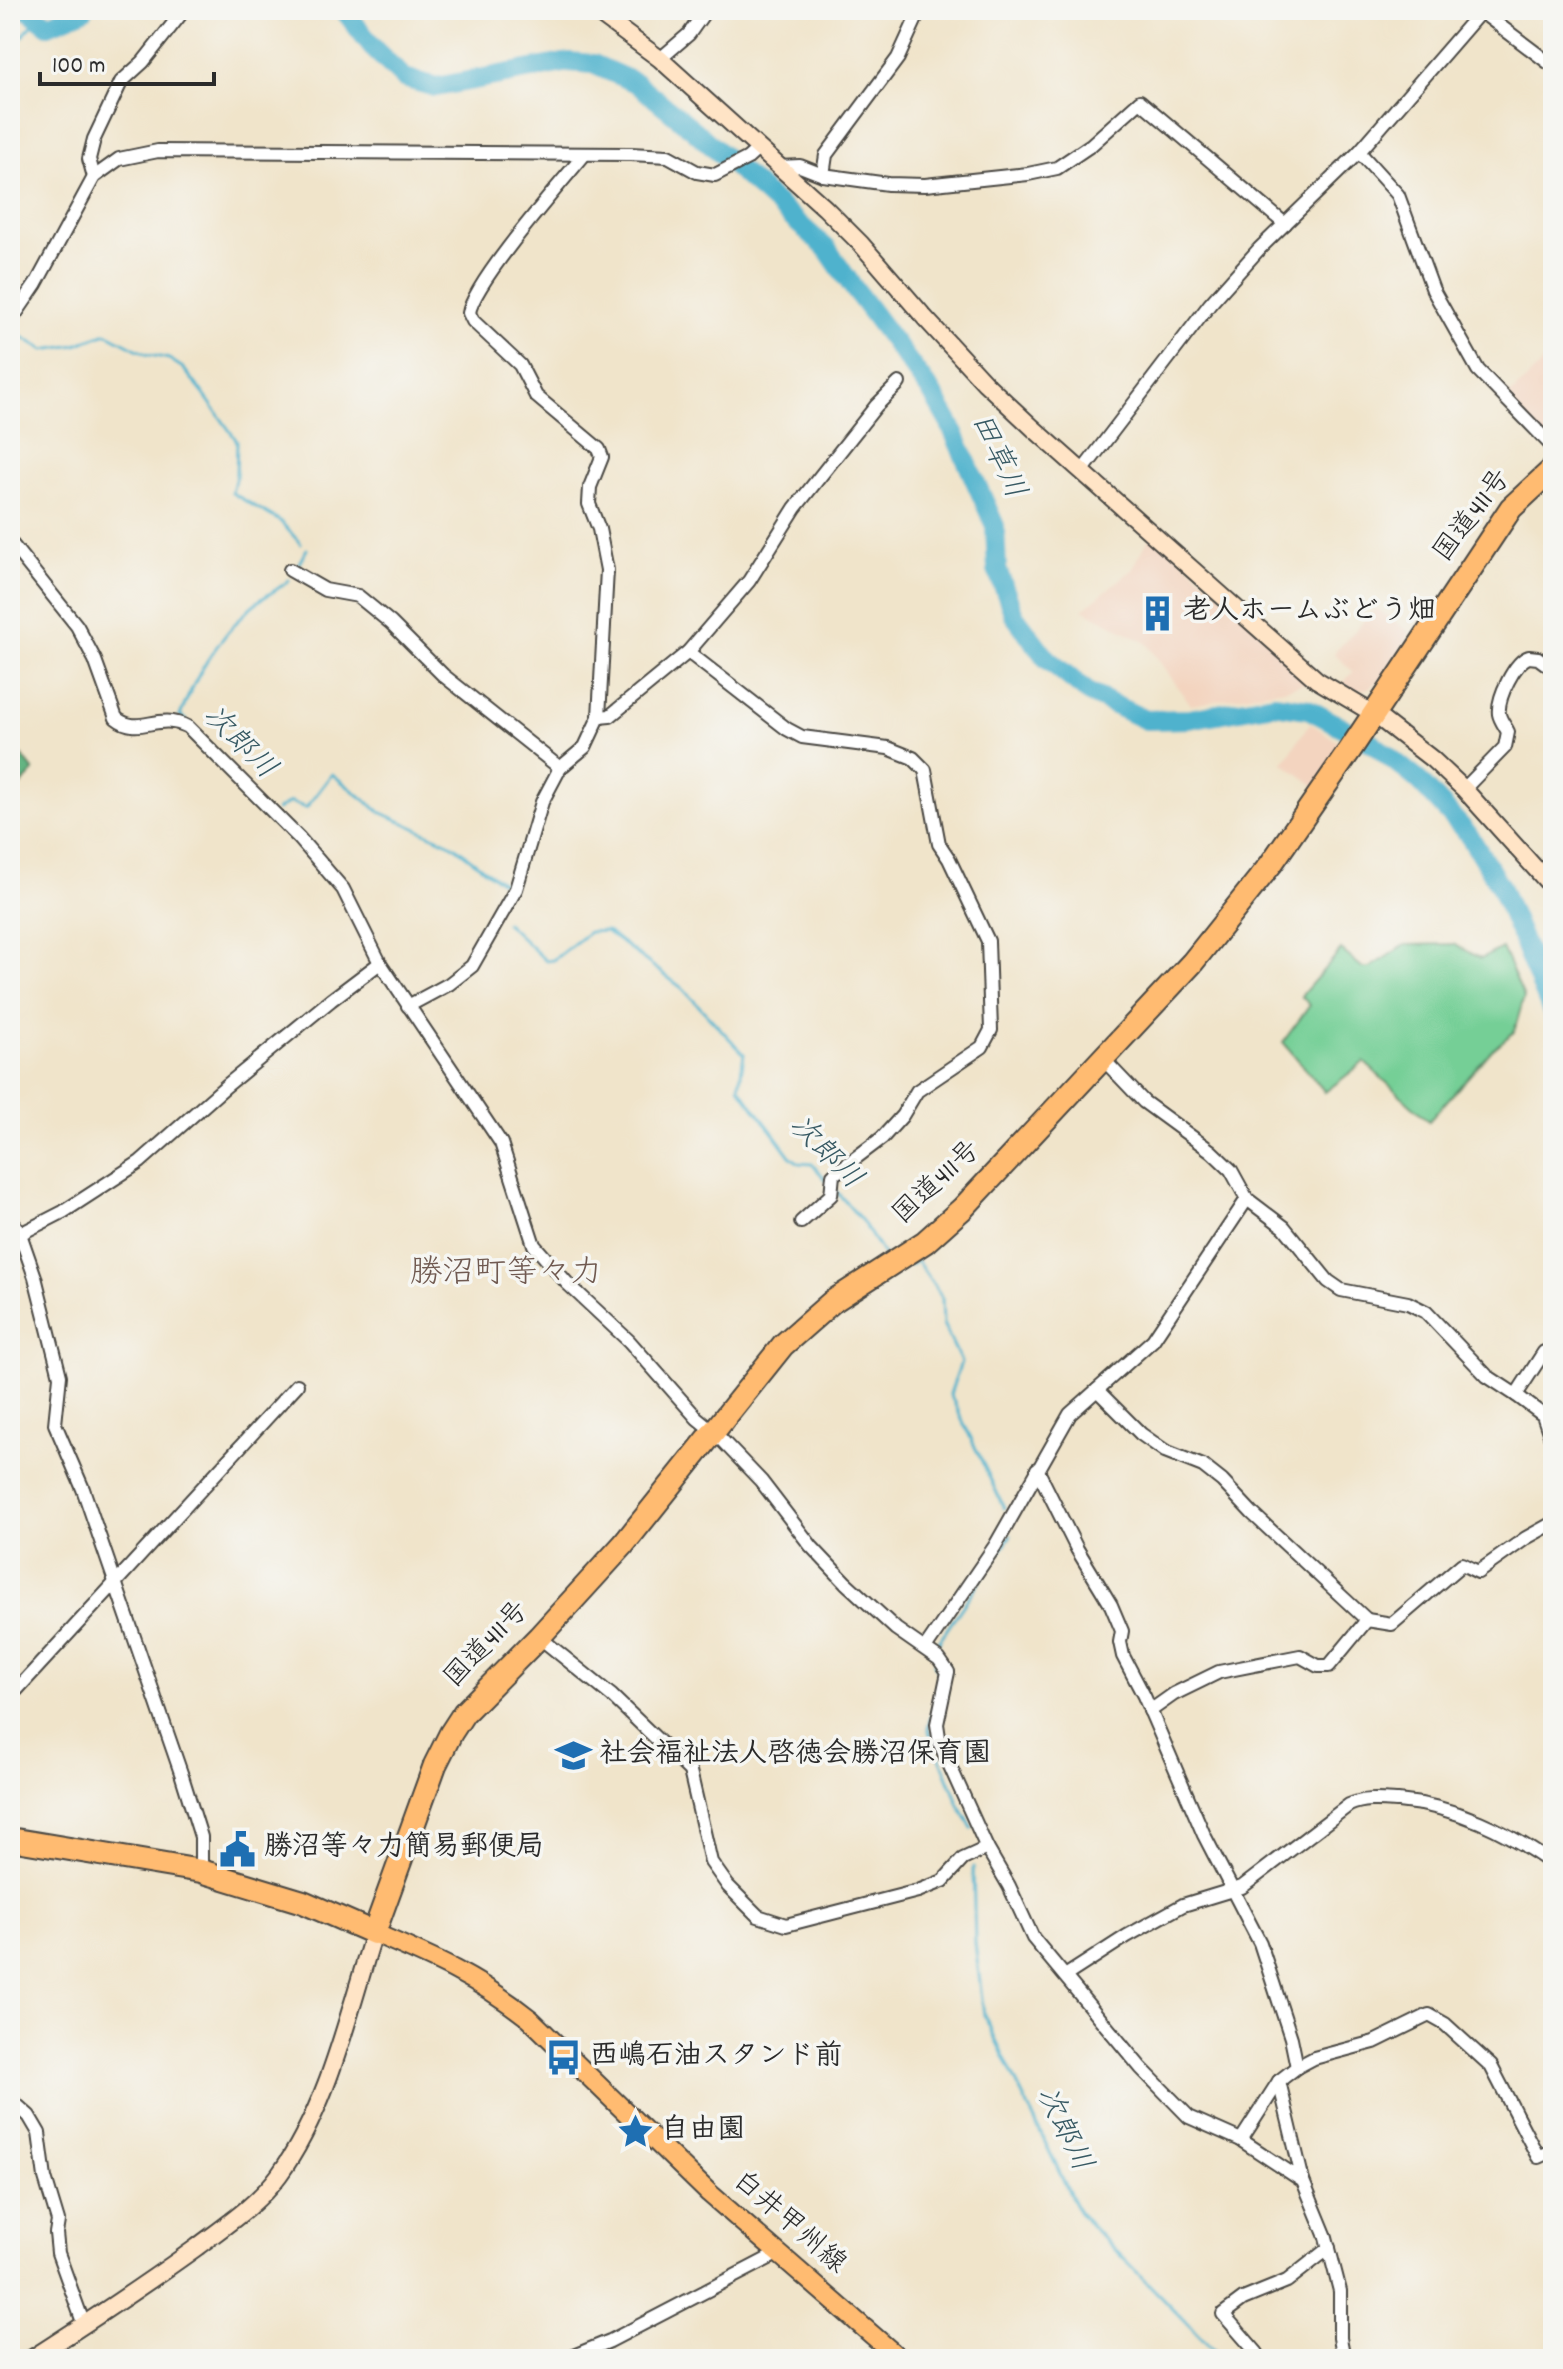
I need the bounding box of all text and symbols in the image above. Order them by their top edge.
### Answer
scale bar [40,36,214,86]
text: 100 m [52,50,105,84]
water label: 田草川 [957,407,1035,507]
street label: 国道411号 [1426,462,1522,572]
place label: 老人ホームぶどう畑 [1183,593,1436,633]
building icon: 老人ホームぶどう畑 [1138,594,1176,632]
water label: 次郎川 [191,697,285,791]
water label: 次郎川 [777,1107,871,1201]
street label: 国道411号 [885,1133,991,1235]
district label: 勝沼町等々力 [410,1252,602,1298]
street label: 国道411号 [436,1593,540,1699]
place label: 社会福祉法人啓徳会勝沼保育園 [599,1736,991,1776]
school or university icon: 社会福祉法人啓徳会勝沼保育園 [554,1737,592,1775]
place label: 勝沼等々力簡易郵便局 [264,1829,544,1869]
public building icon: 勝沼等々力簡易郵便局 [219,1830,257,1868]
place label: 西嶋石油スタンド前 [590,2038,843,2078]
bus stop icon: 西嶋石油スタンド前 [545,2039,583,2077]
water label: 次郎川 [1023,2080,1101,2180]
place label: 自由園 [661,2112,745,2152]
place icon: 自由園 [616,2113,654,2151]
street label: 白井甲州線 [722,2163,854,2285]

